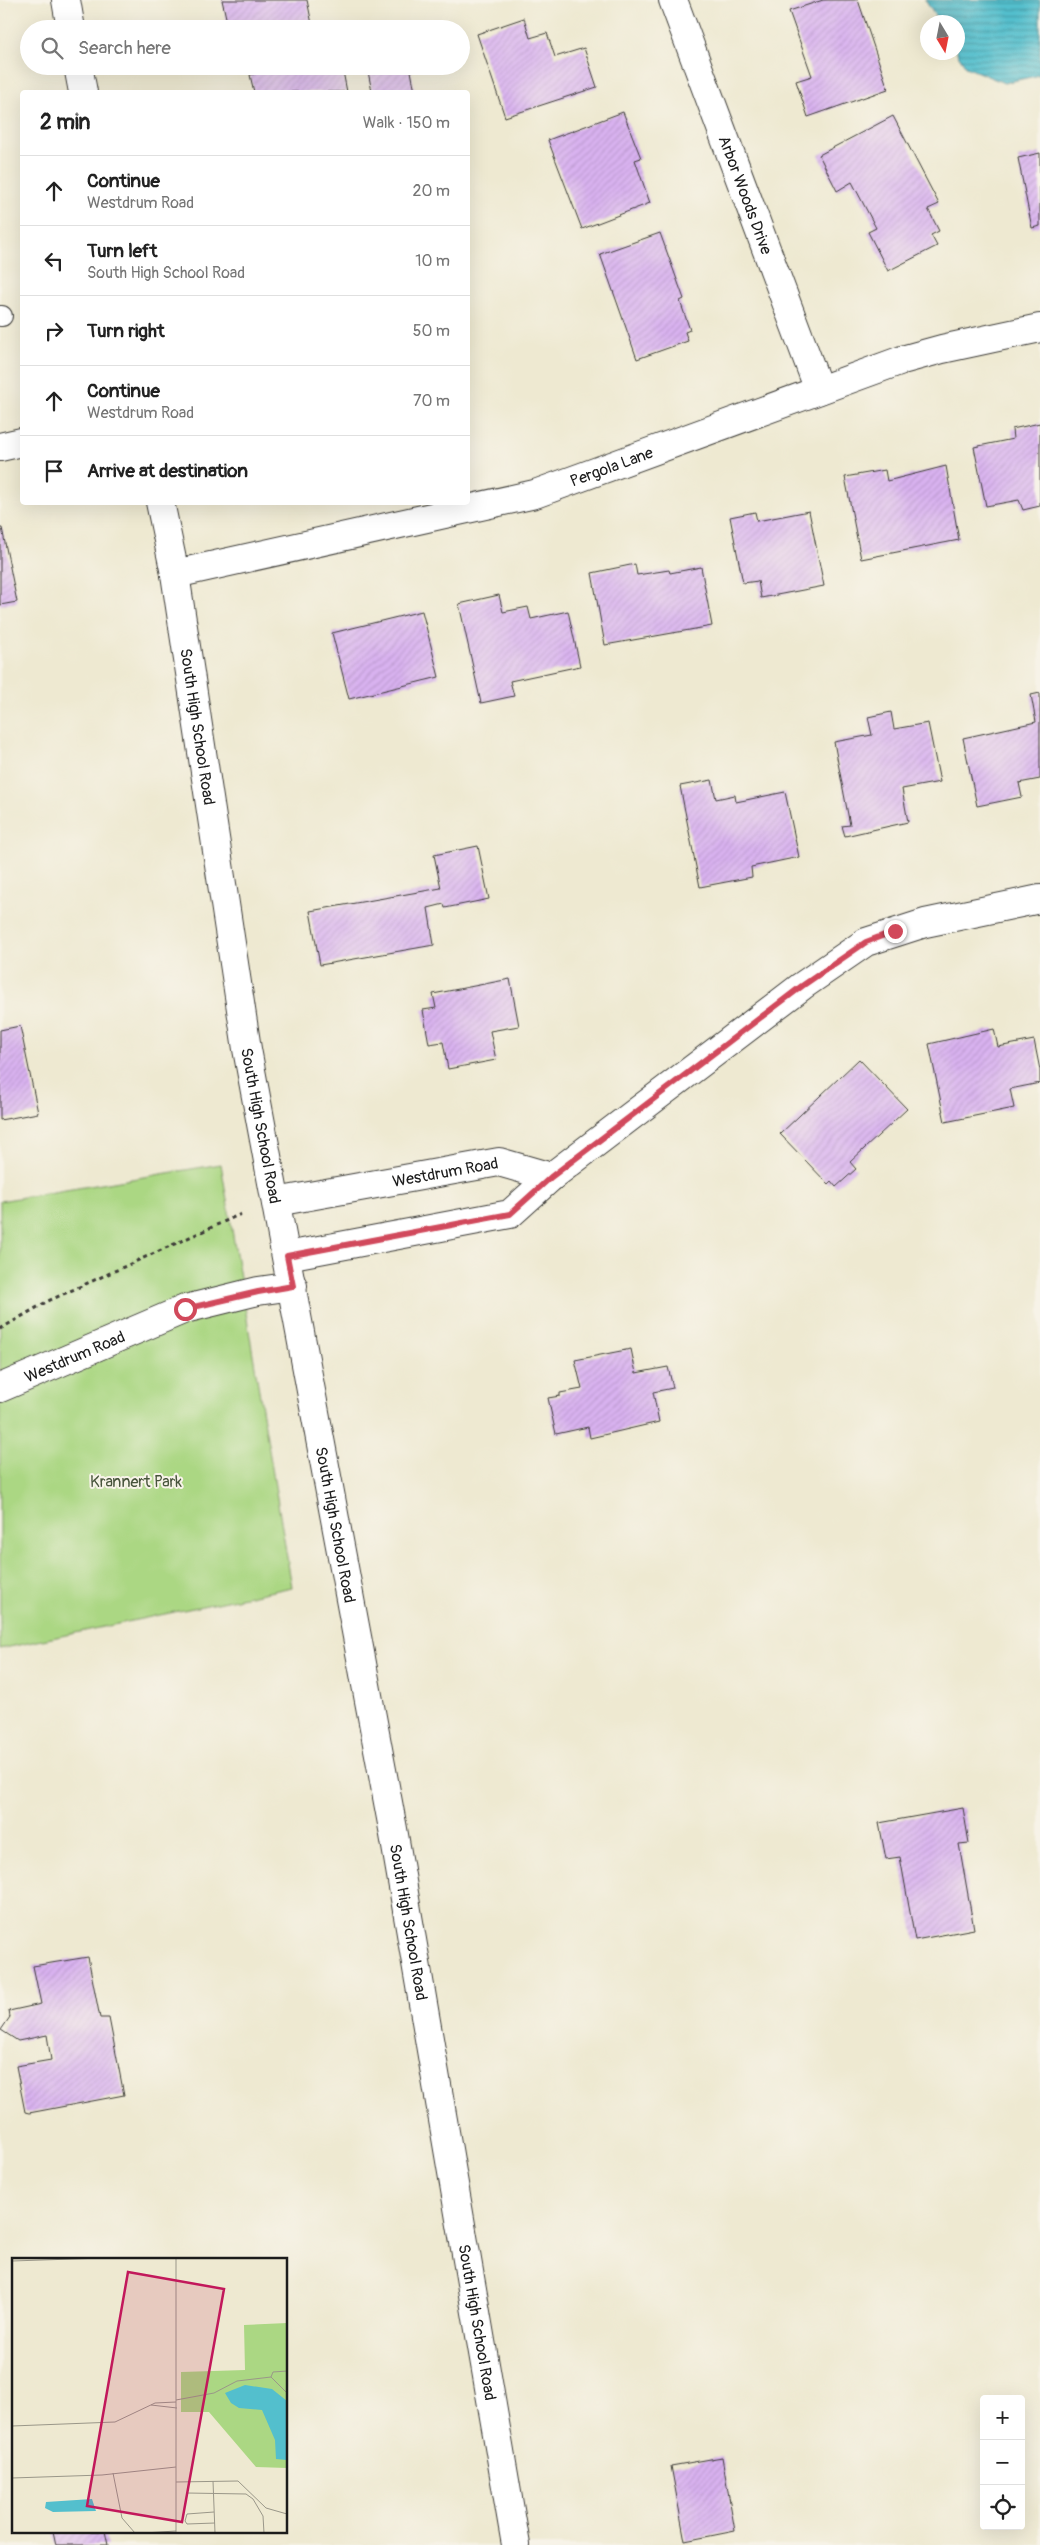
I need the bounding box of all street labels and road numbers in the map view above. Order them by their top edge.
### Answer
street label: Arbor Woods Drive [714,133,776,257]
street label: Pergola Lane [567,443,656,491]
street label: South High School Road [175,647,219,807]
street label: South High School Road [236,1046,285,1206]
street label: Westdrum Road [391,1153,500,1192]
street label: Westdrum Road [22,1327,128,1387]
street label: South High School Road [311,1445,359,1605]
street label: South High School Road [385,1843,431,2002]
street label: South High School Road [453,2243,500,2402]

